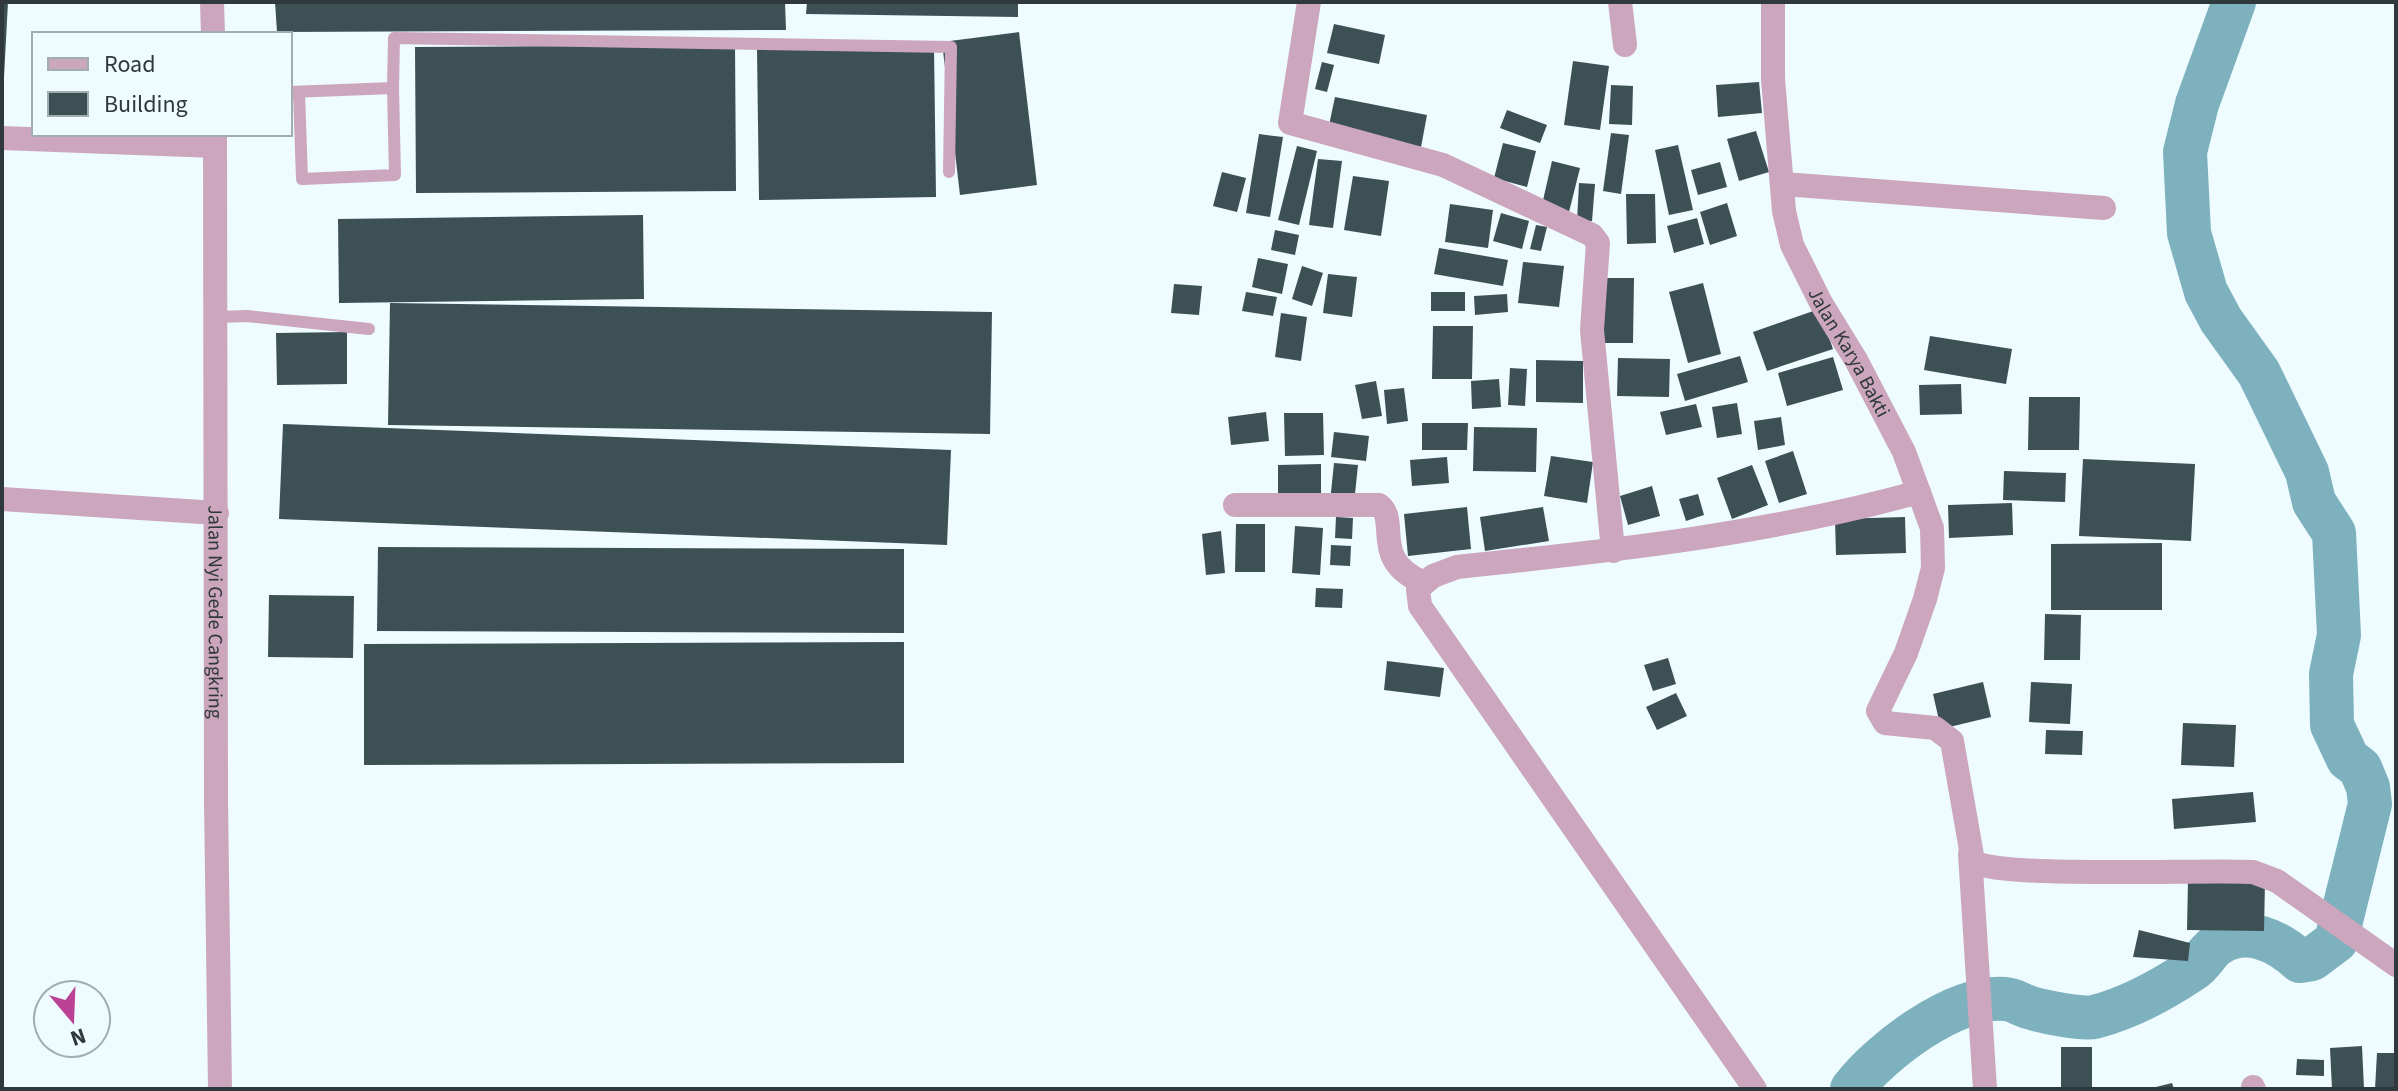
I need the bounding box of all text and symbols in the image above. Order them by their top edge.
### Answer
legend [32,32,292,136]
text: Road [104,47,156,82]
text: Building [104,87,188,122]
street label: Jalan Karya Bakti [1801,283,1896,422]
street label: Jalan Nyi Gede Cangkring [201,505,229,719]
north arrow [32,979,112,1059]
text: N [66,1019,90,1054]

